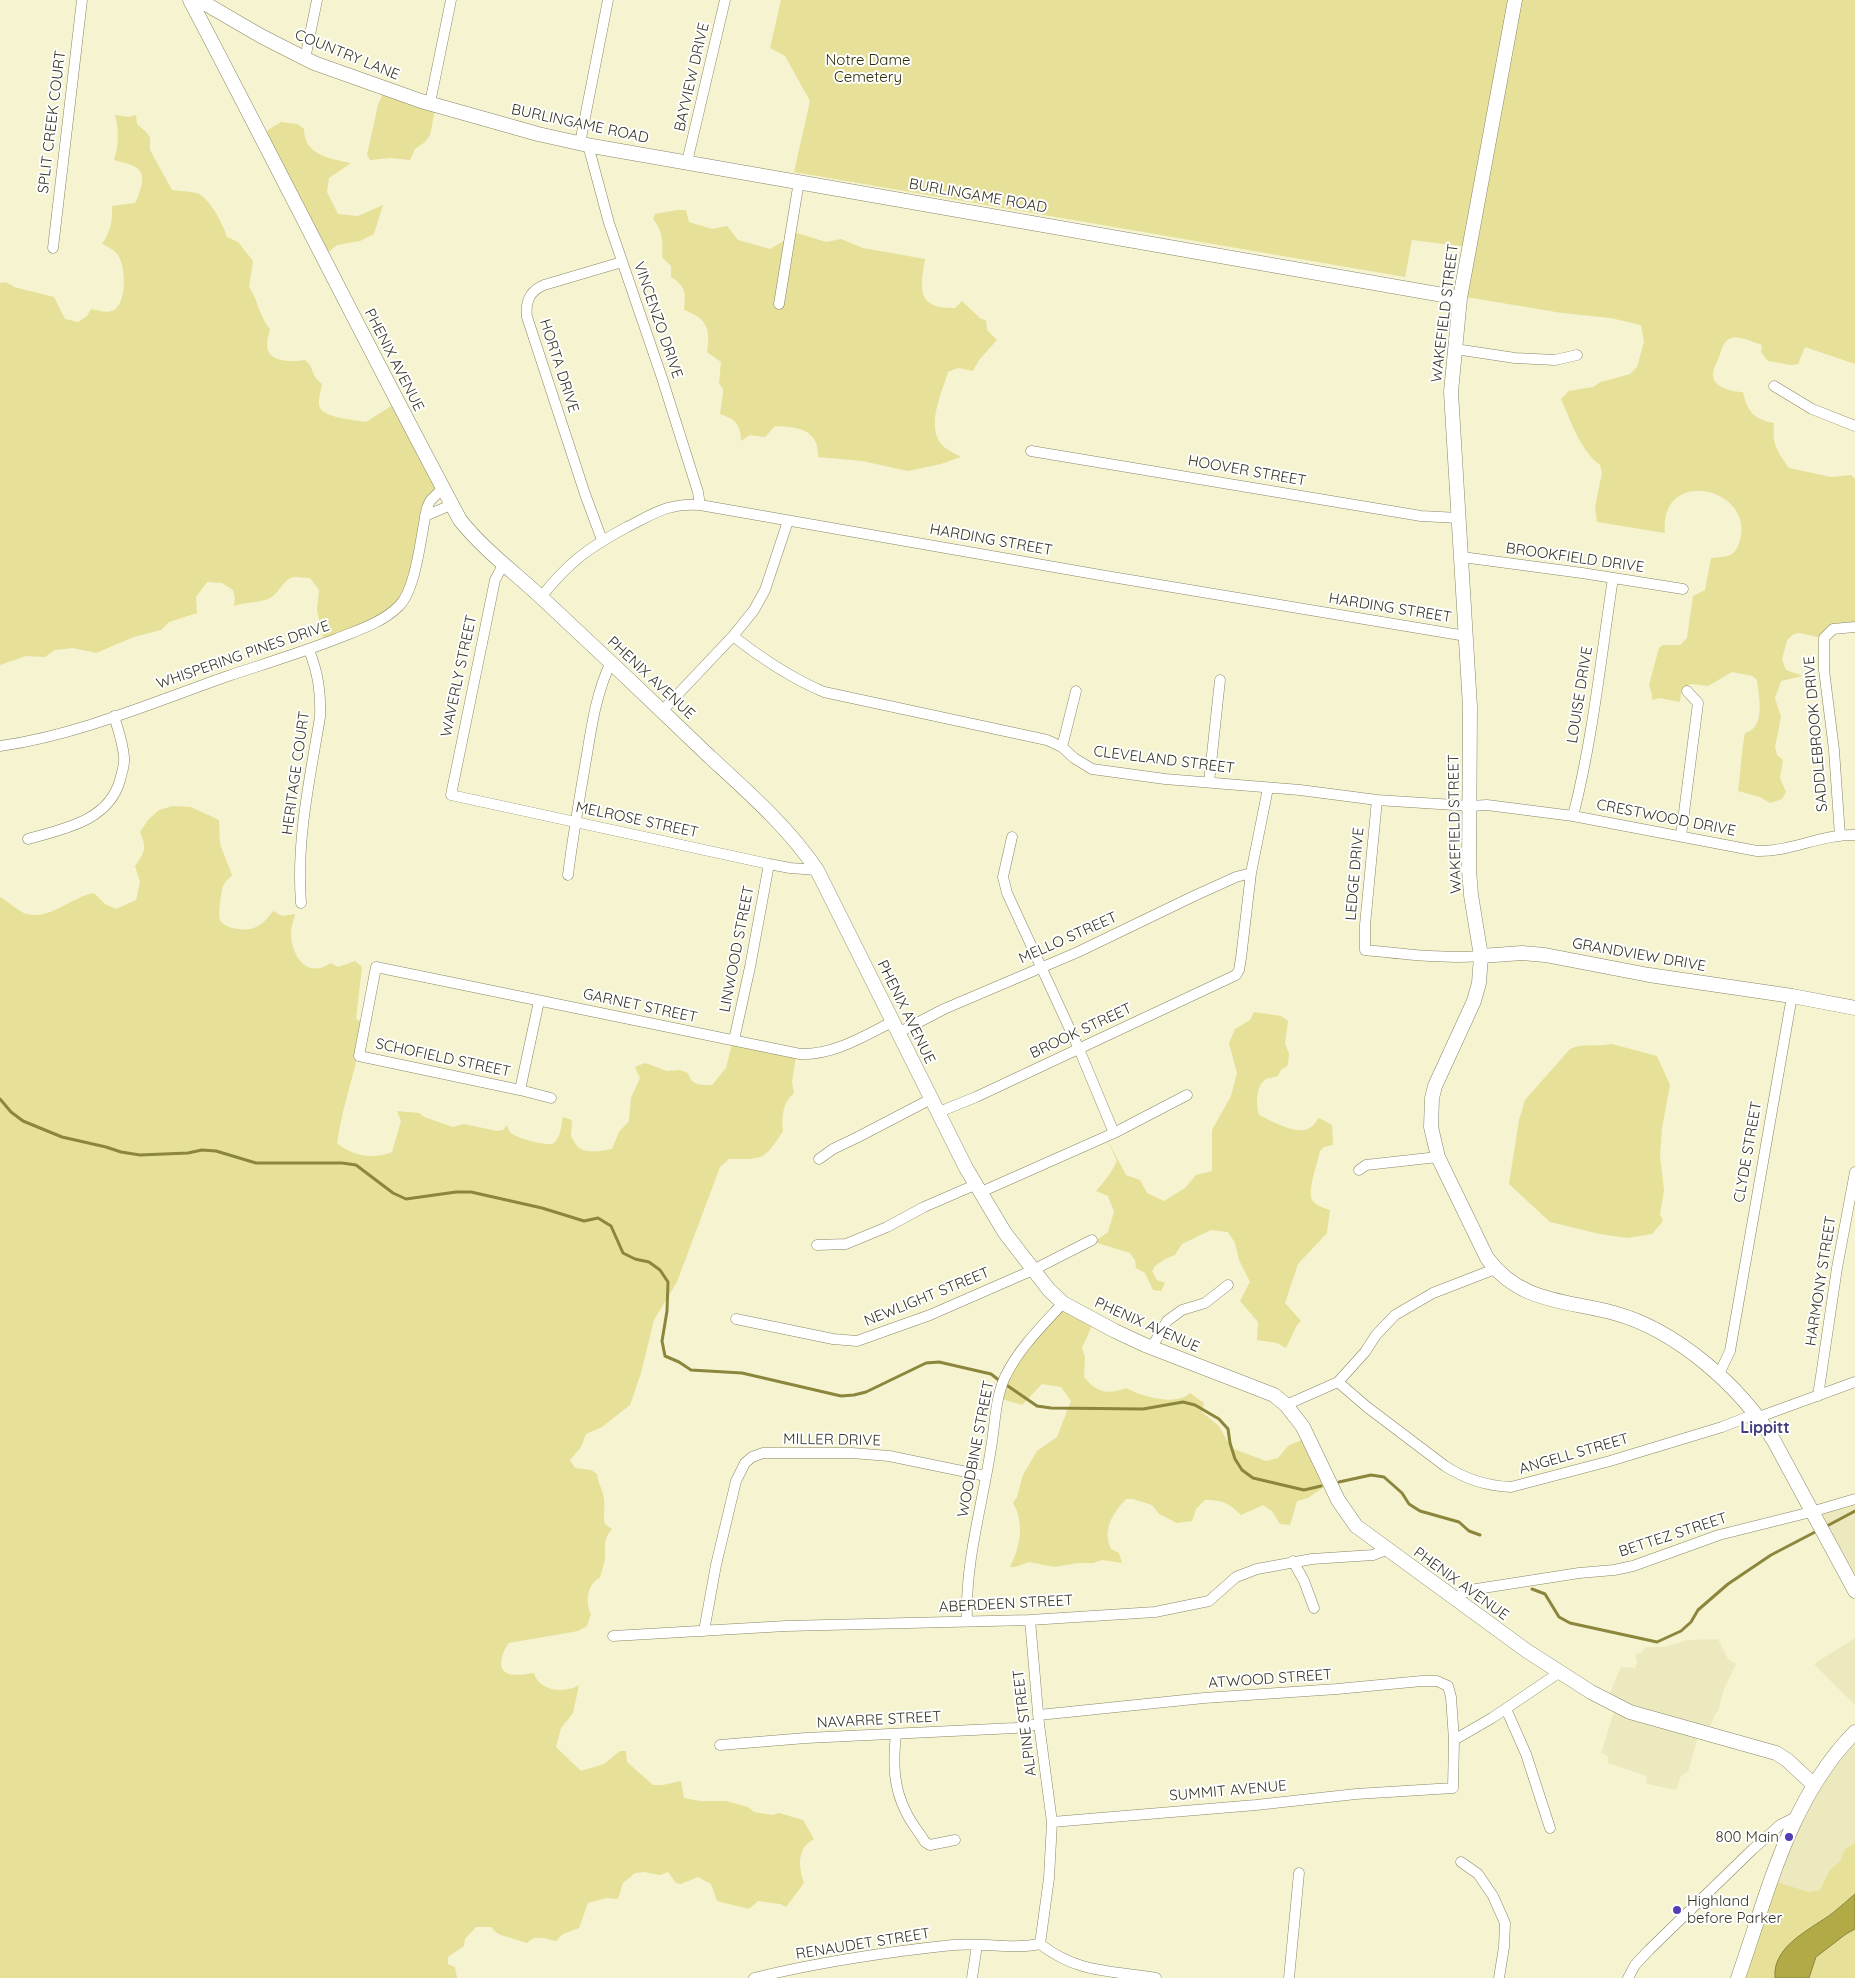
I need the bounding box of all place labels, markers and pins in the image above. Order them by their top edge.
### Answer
place label: 800 Main [1716,1828,1779,1846]
marker: 800 Main [1783,1831,1795,1843]
place label: Highland before Parker [1687,1892,1782,1927]
marker: Highland before Parker [1671,1904,1683,1916]

